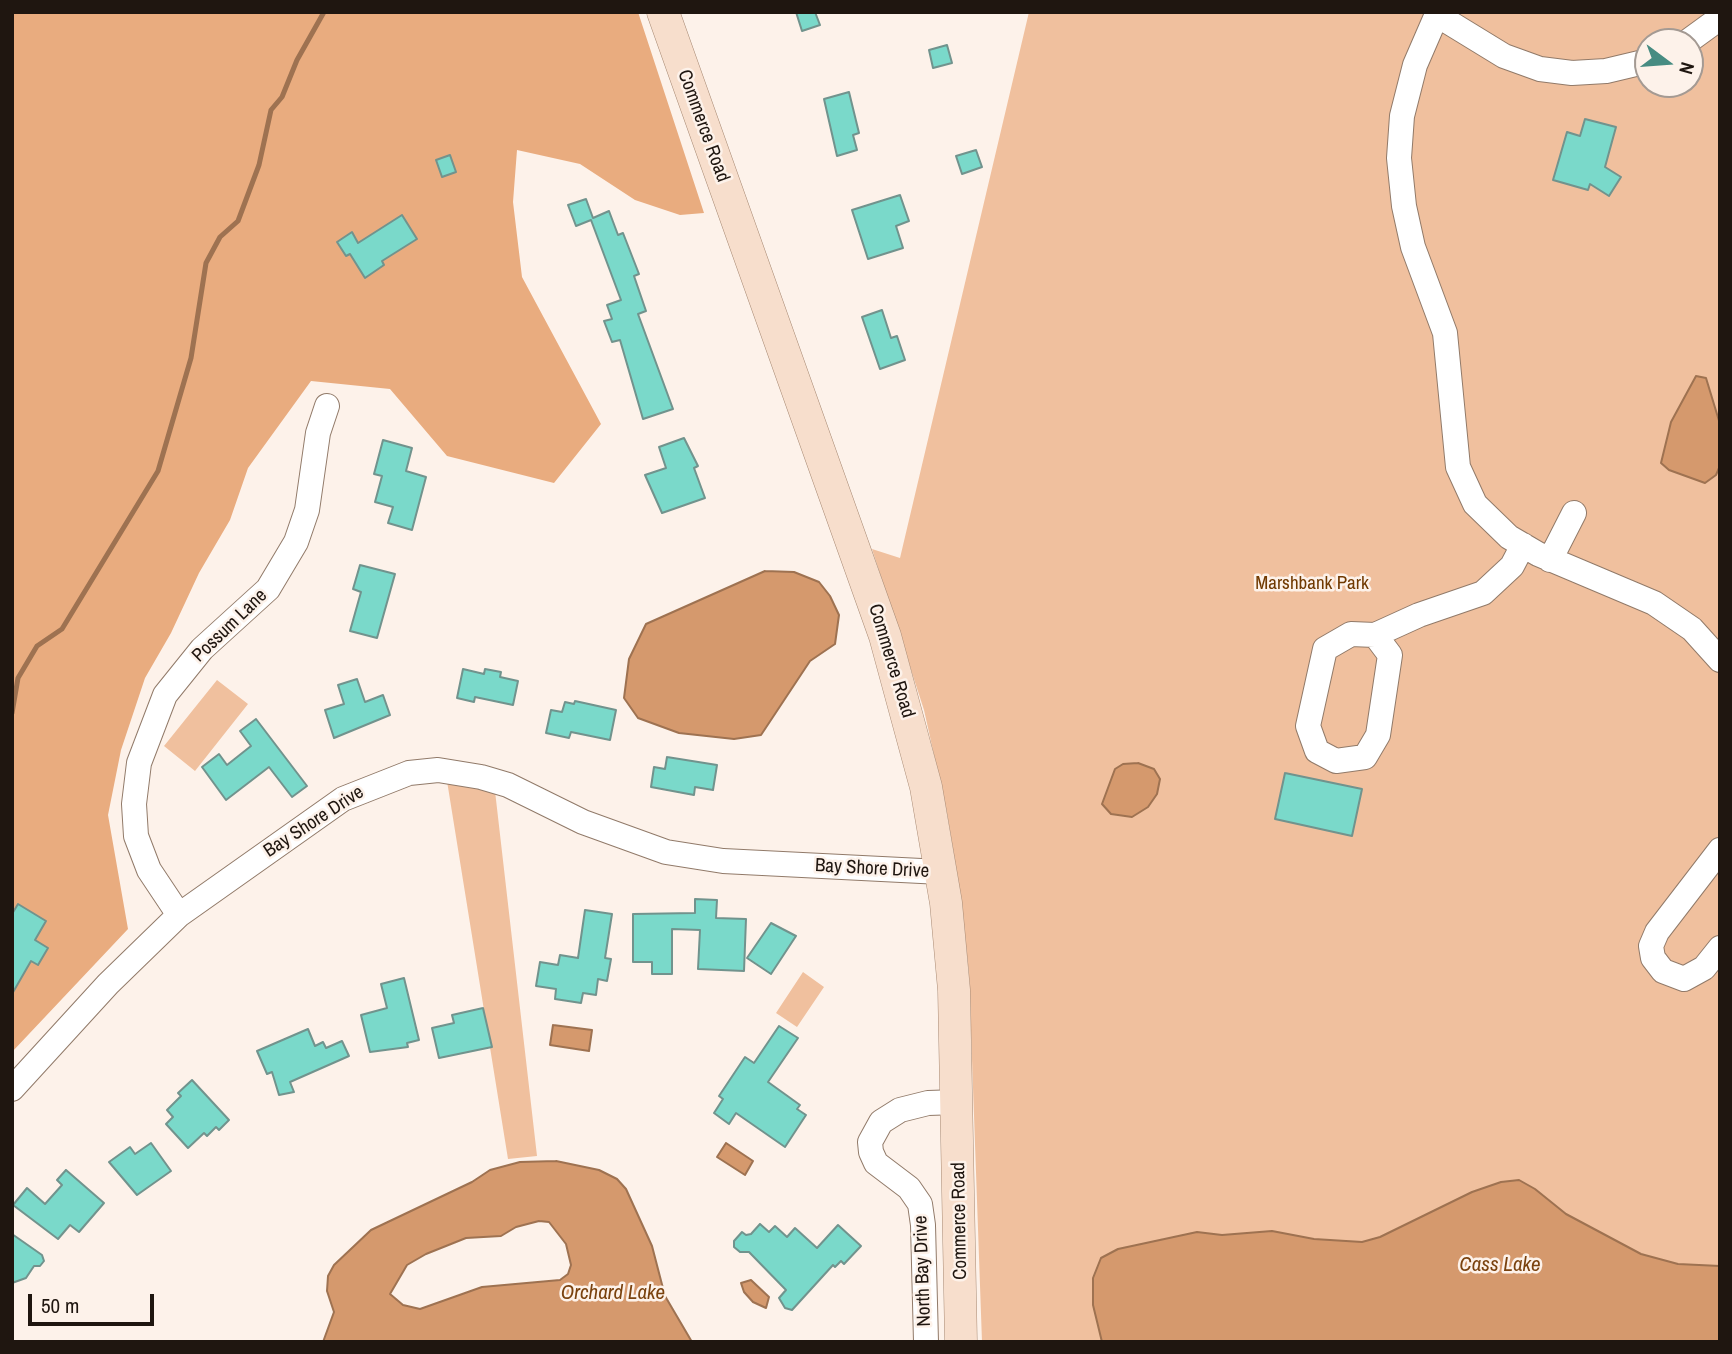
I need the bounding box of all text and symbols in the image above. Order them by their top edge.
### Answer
north arrow [1634,28,1704,98]
text: N [1673,59,1701,77]
street label: Commerce Road [672,67,734,185]
park label: Marshbank Park [1255,573,1369,595]
street label: Possum Lane [188,585,272,667]
street label: Commerce Road [863,601,919,721]
street label: Bay Shore Drive [260,781,368,863]
street label: Bay Shore Drive [814,855,930,883]
street label: Commerce Road [948,1162,972,1280]
street label: North Bay Drive [910,1215,936,1327]
water label: Cass Lake [1459,1252,1541,1278]
scale bar [32,1280,158,1324]
water label: Orchard Lake [561,1280,665,1306]
text: 50 m [41,1291,79,1320]

